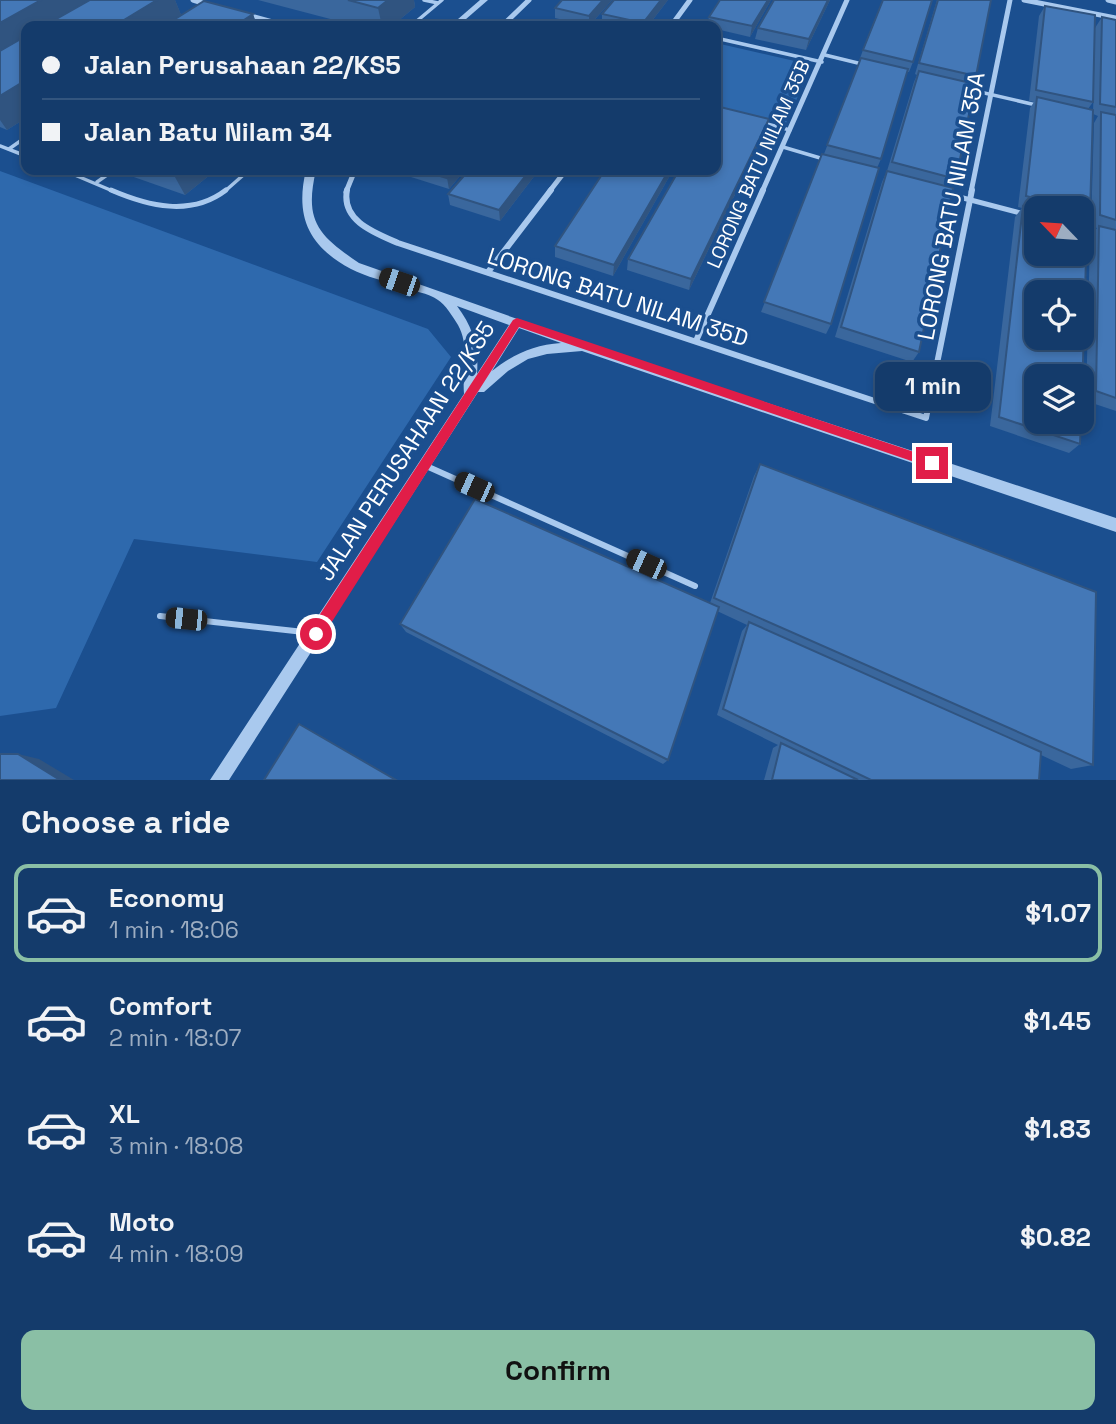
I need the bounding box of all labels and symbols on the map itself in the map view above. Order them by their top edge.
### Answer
street label: LORONG BATU NILAM 35B [701,56,816,272]
street label: LORONG BATU NILAM 35A [910,70,992,342]
north arrow [1024,196,1094,266]
street label: LORONG BATU NILAM 35D [484,241,752,353]
car [376,265,423,299]
street label: JALAN PERUSAHAAN 22/KS5 [311,315,501,587]
callout: 1 min [874,362,990,410]
route end [916,447,948,479]
car [451,469,498,505]
car [623,546,670,582]
car [165,606,208,632]
route start [300,618,332,650]

